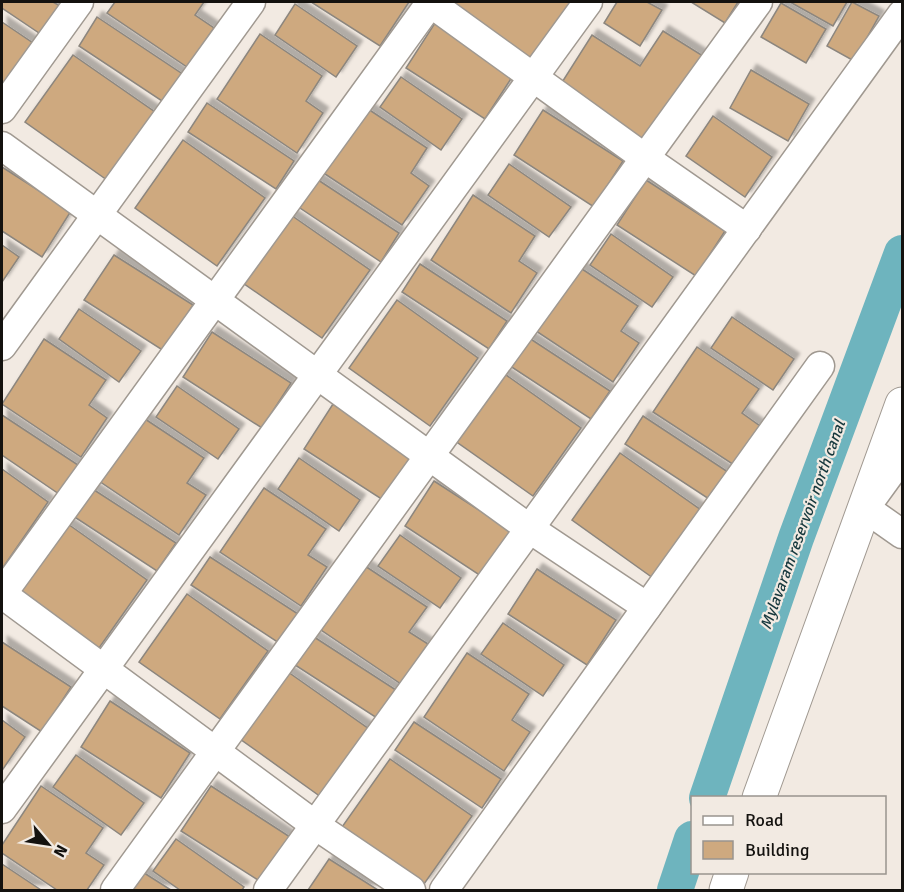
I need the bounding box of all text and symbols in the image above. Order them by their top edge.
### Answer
water label: Mylavaram reservoir north canal [756,417,851,632]
legend [691,796,886,874]
text: Road [745,809,784,831]
north arrow [18,814,78,874]
text: Building [745,839,809,861]
text: N [49,841,72,861]

